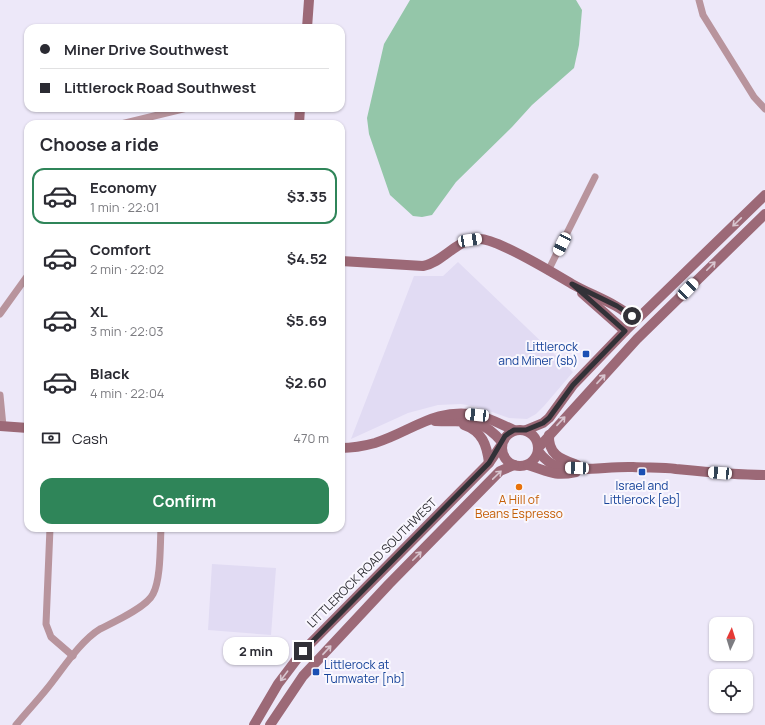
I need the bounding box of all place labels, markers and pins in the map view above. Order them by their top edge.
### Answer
place label: Littlerock and Miner (sb) [498,338,579,369]
marker: Littlerock and Miner (sb) [581,349,591,359]
marker: Israel and Littlerock [eb] [637,467,647,477]
place label: Israel and Littlerock [eb] [604,477,680,508]
marker: A Hill of Beans Espresso [514,482,524,492]
place label: A Hill of Beans Espresso [475,491,563,522]
place label: Littlerock at Tumwater [nb] [324,656,405,687]
marker: Littlerock at Tumwater [nb] [311,667,321,677]

